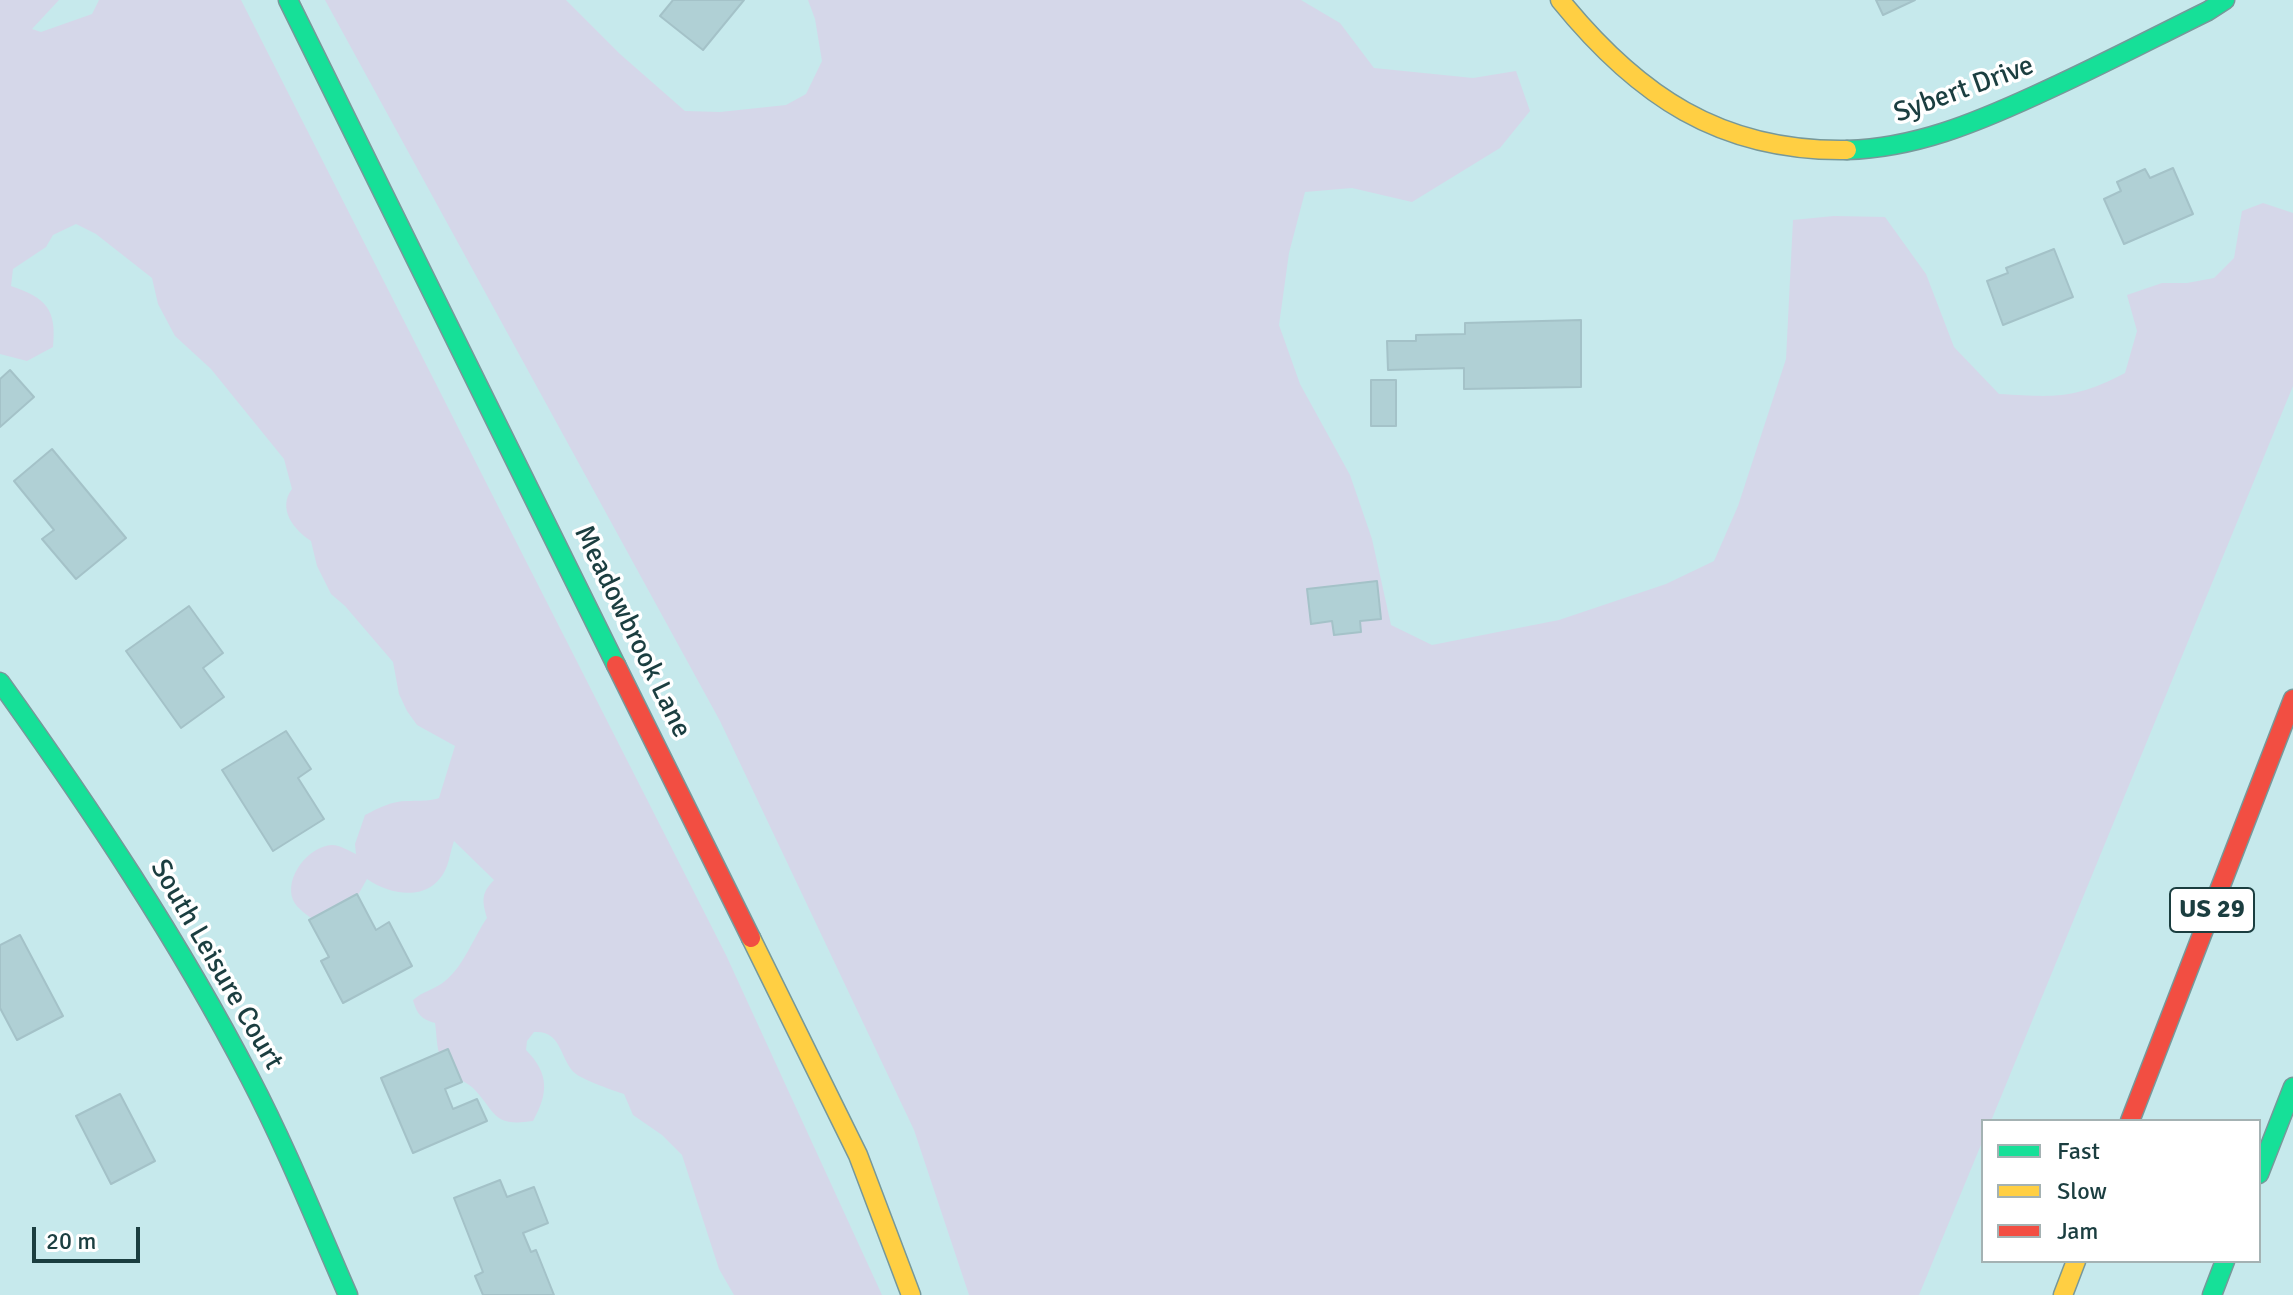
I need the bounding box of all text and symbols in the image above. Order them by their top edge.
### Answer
street label: Sybert Drive [1890,49,2038,131]
street label: Meadowbrook Lane [566,520,698,744]
street label: South Leisure Court [142,854,290,1076]
road number: US 29 [2170,888,2254,932]
legend [1981,1119,2261,1263]
text: Fast [2057,1136,2100,1166]
text: Slow [2057,1176,2107,1206]
scale bar [36,1211,144,1261]
text: Jam [2057,1216,2098,1246]
text: 20 m [46,1226,96,1256]

